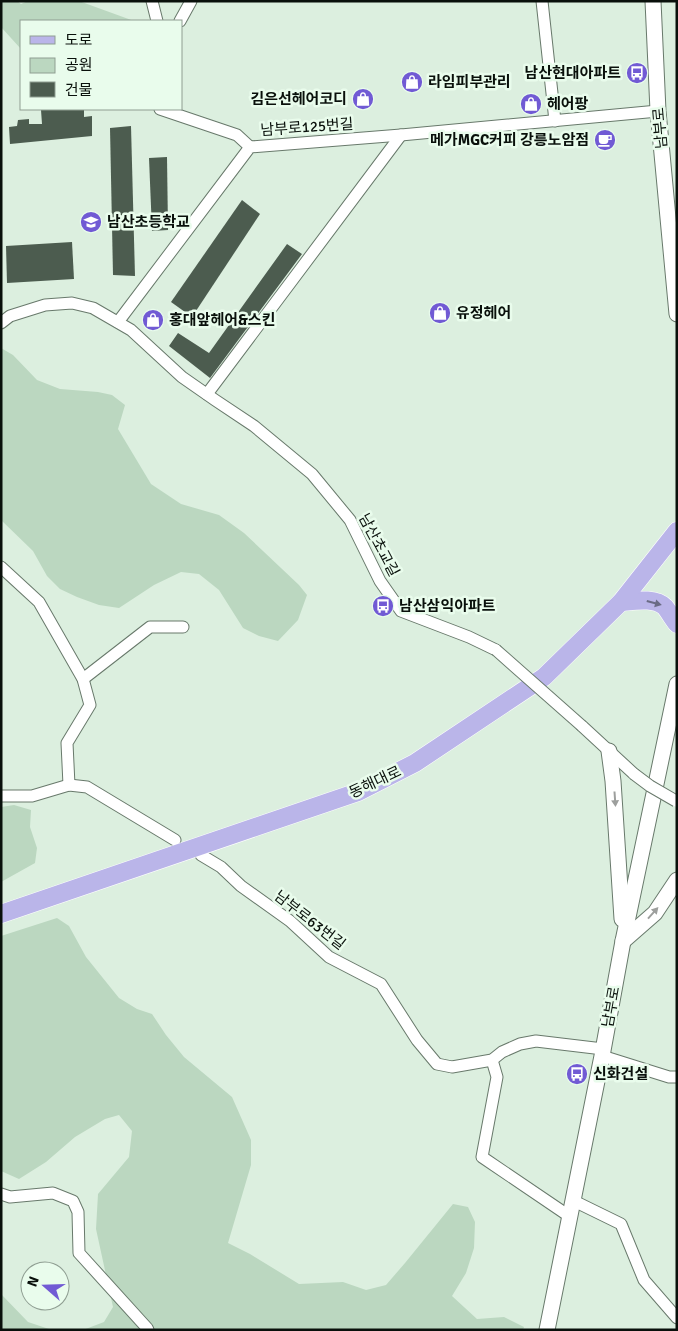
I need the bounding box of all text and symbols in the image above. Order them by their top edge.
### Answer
legend [20,20,182,110]
text: 도로 [65,31,93,49]
text: 공원 [65,56,93,74]
bus stop icon: 남산현대아파트 [625,61,649,85]
place label: 남산현대아파트 [524,64,621,82]
shop icon: 라임피부관리 [400,70,424,94]
place label: 라임피부관리 [428,73,511,91]
text: 건물 [65,81,93,99]
shop icon: 김은선헤어코디 [351,87,375,111]
place label: 김은선헤어코디 [250,90,347,108]
shop icon: 헤어팡 [519,92,543,116]
place label: 헤어팡 [547,95,589,113]
street label: 남부로 [649,107,671,149]
street label: 남부로125번길 [260,115,354,139]
cafe icon: 메가MGC커피 강릉노암점 [593,128,617,152]
place label: 메가MGC커피 강릉노암점 [430,131,589,149]
school or university icon: 남산초등학교 [79,210,103,234]
place label: 남산초등학교 [107,213,190,231]
shop icon: 유정헤어 [428,301,452,325]
place label: 유정헤어 [456,304,511,322]
shop icon: 홍대앞헤어&스킨 [141,308,165,332]
place label: 홍대앞헤어&스킨 [169,311,275,329]
street label: 남산초교길 [355,510,403,580]
bus stop icon: 남산삼익아파트 [371,594,395,618]
place label: 남산삼익아파트 [399,597,496,615]
one-way arrow [646,599,661,607]
street label: 동해대로 [346,762,404,802]
one-way arrow [611,791,619,807]
street label: 남부로63번길 [271,887,349,953]
one-way arrow [647,908,659,920]
street label: 남부로 [599,985,623,1029]
bus stop icon: 신화건설 [565,1062,589,1086]
place label: 신화건설 [593,1065,648,1083]
north arrow [20,1261,70,1311]
text: N [24,1274,43,1289]

